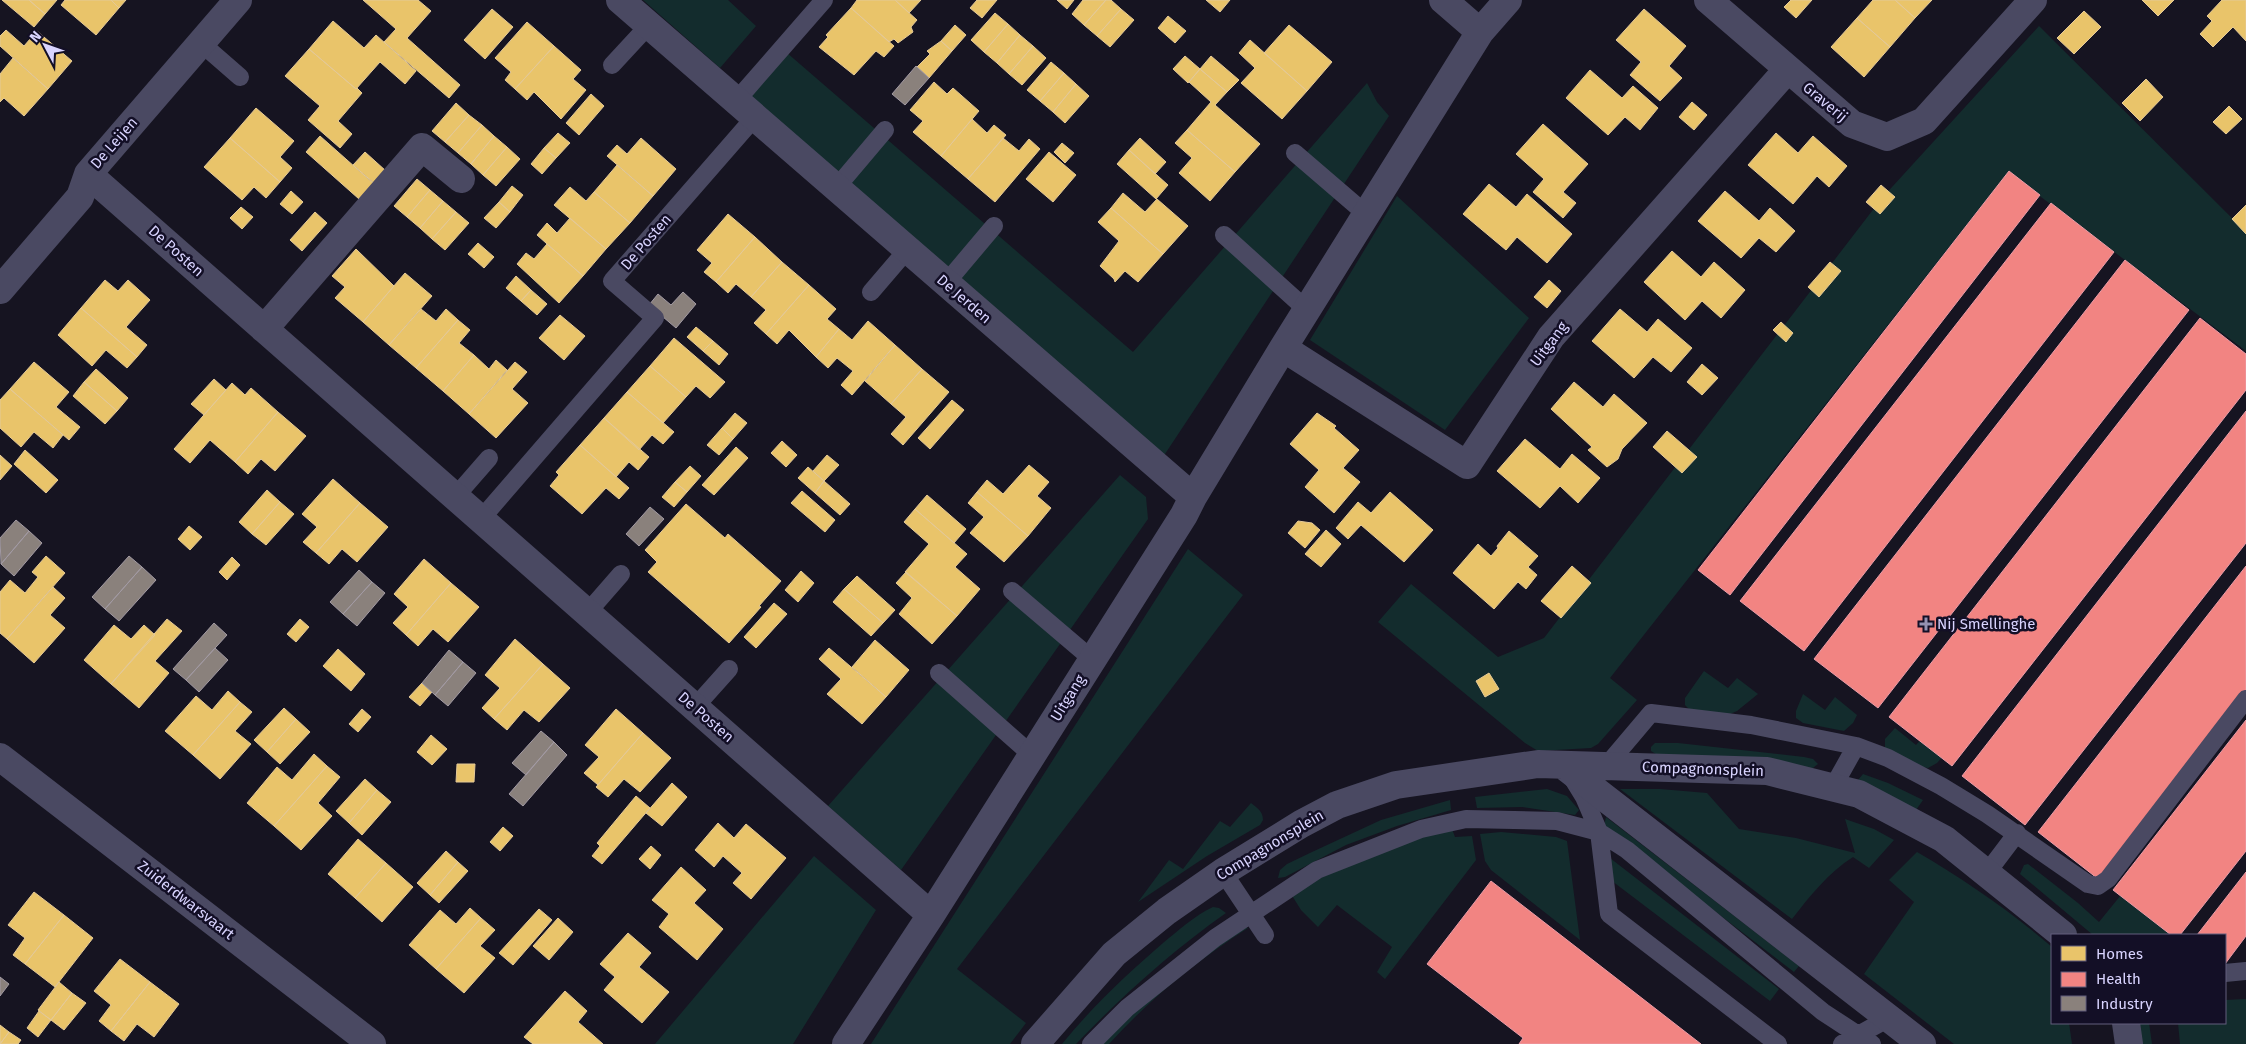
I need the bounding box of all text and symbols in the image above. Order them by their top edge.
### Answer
north arrow [20,20,70,70]
text: N [26,28,45,46]
street label: Graverij [1799,78,1851,126]
street label: De Leijen [87,114,141,172]
street label: De Posten [617,210,675,274]
street label: De Posten [145,222,207,280]
street label: De Jerden [933,271,995,327]
street label: Uitgang [1526,318,1572,370]
place label: Nij Smellinghe [1937,615,2035,633]
marker: Nij Smellinghe [1919,617,1933,631]
street label: Uitgang [1047,671,1089,725]
street label: De Posten [674,688,738,746]
street label: Compagnonsplein [1642,758,1764,780]
street label: Compagnonsplein [1213,806,1327,884]
street label: Zuiderdwarsvaart [134,857,238,944]
legend [2051,934,2226,1024]
text: Homes [2096,945,2143,963]
text: Health [2096,970,2141,988]
text: Industry [2096,995,2153,1013]

